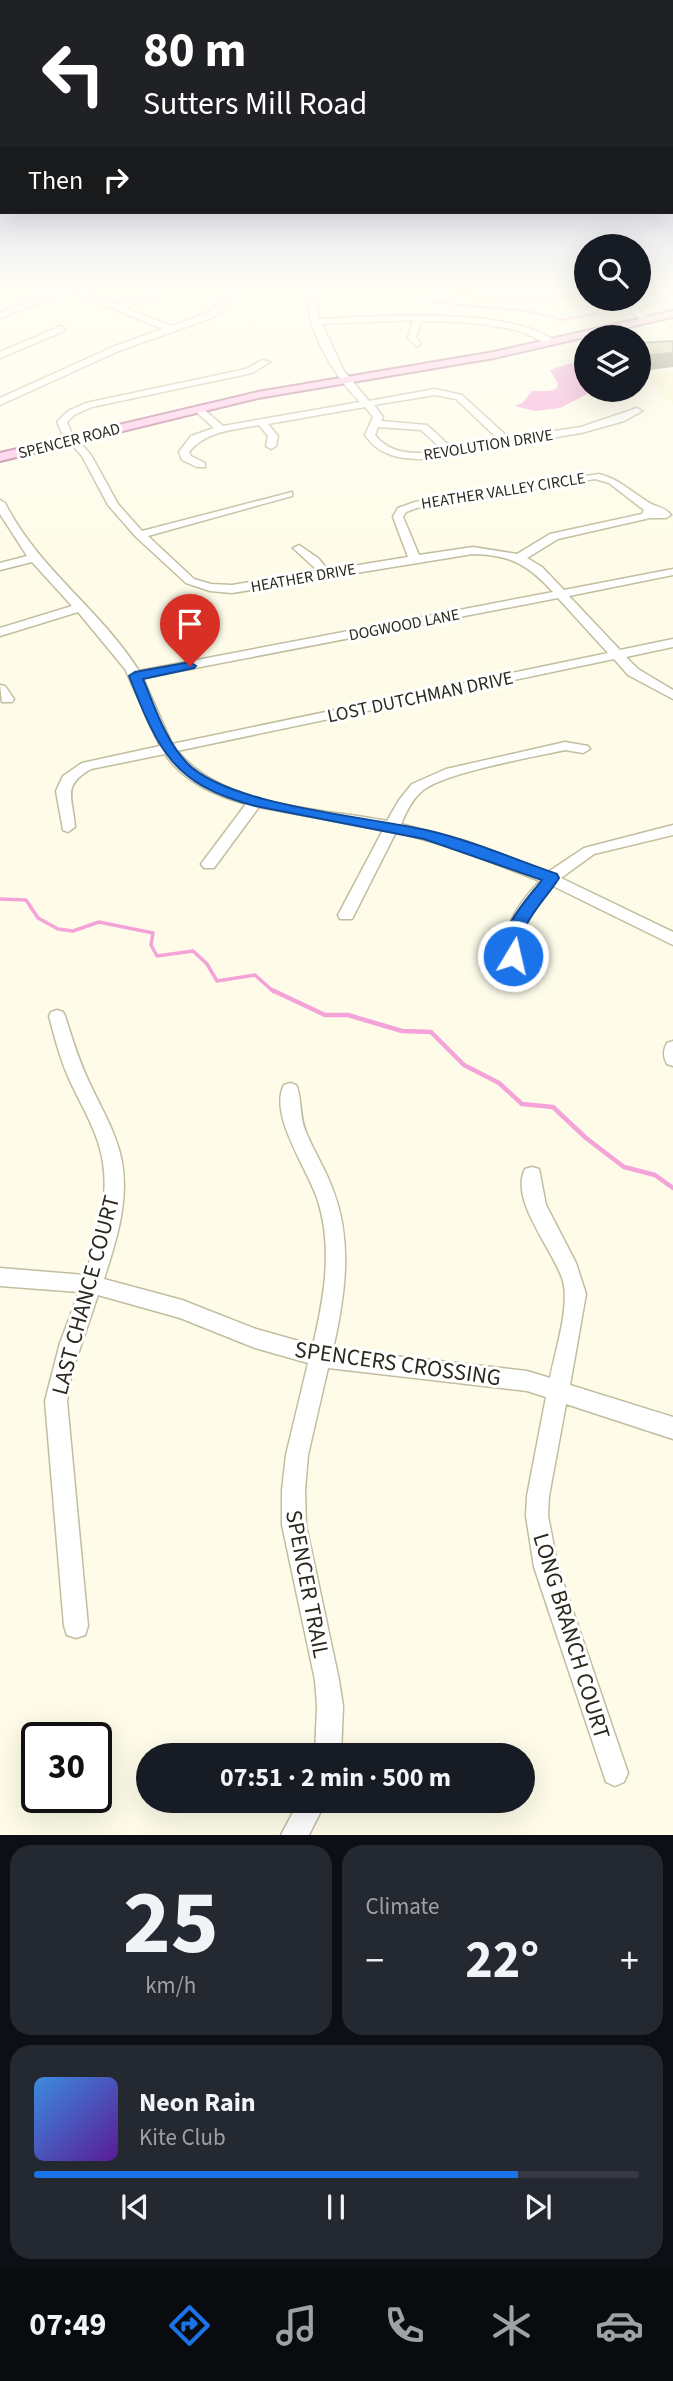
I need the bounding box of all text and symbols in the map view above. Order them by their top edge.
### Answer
text: 80 m [143,16,247,86]
icon: left [28,28,119,119]
text: Sutters Mill Road [143,81,367,127]
icon: right [97,161,135,199]
text: Then [28,162,83,199]
map controls [574,234,651,402]
button: search [574,234,651,311]
button: layers [574,325,651,402]
street label: SPENCER ROAD [16,418,123,464]
street label: REVOLUTION DRIVE [422,424,554,466]
street label: HEATHER VALLEY CIRCLE [420,467,587,515]
street label: HEATHER DRIVE [249,558,357,598]
pin [160,594,220,666]
street label: DOGWOOD LANE [347,603,461,646]
icon: arrive [171,605,209,643]
street label: LOST DUTCHMAN DRIVE [325,665,516,730]
position arrow [476,919,550,993]
street label: LAST CHANCE COURT [43,1192,128,1399]
street label: SPENCERS CROSSING [293,1333,503,1394]
street label: SPENCER TRAIL [277,1507,338,1661]
street label: LONG BRANCH COURT [524,1529,619,1743]
speed limit sign: 30 [21,1722,112,1813]
text: 07:51 · 2 min · 500 m [220,1759,451,1796]
text: 25 [123,1859,219,1988]
text: Climate [366,1890,439,1923]
text: 22° [465,1924,539,1998]
text: − [366,1934,384,1988]
text: + [620,1934,639,1988]
text: km/h [145,1969,196,2002]
text: Neon Rain [139,2084,256,2121]
text: Kite Club [139,2121,226,2154]
icon: previous [116,2188,154,2226]
icon: pause [317,2188,355,2226]
icon: next [519,2188,557,2226]
icon: directions [165,2301,214,2350]
icon: music [272,2301,321,2350]
icon: phone [380,2301,429,2350]
icon: climate [487,2301,536,2350]
icon: car [595,2301,644,2350]
text: 07:49 [29,2302,106,2348]

